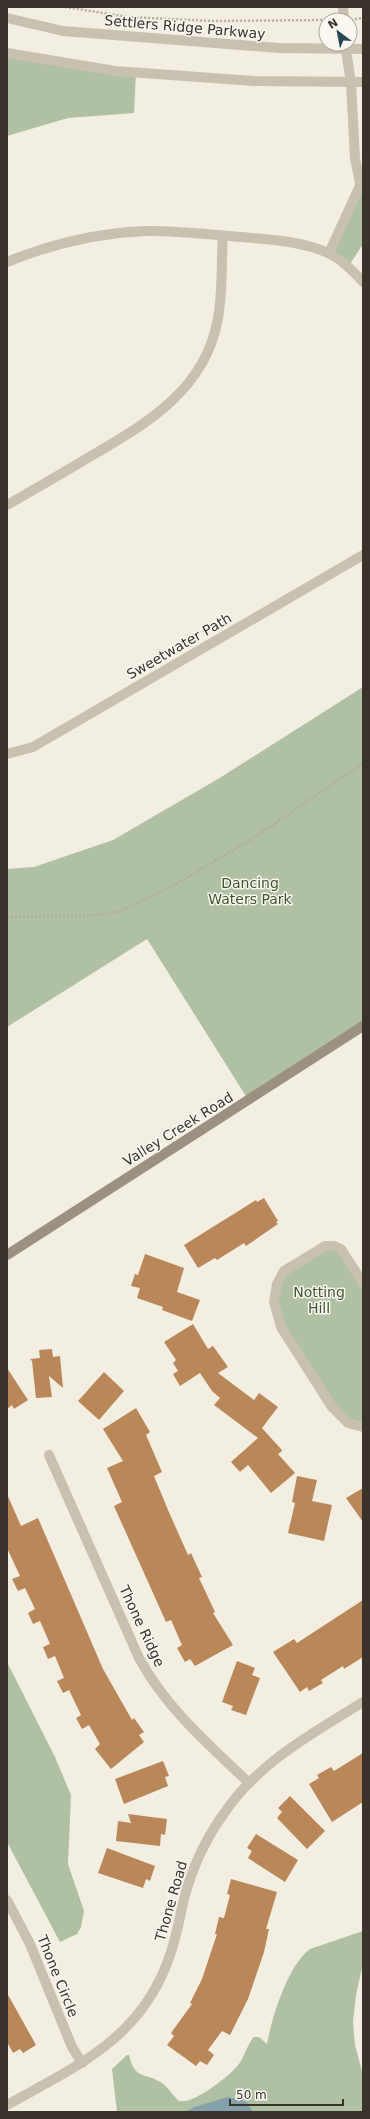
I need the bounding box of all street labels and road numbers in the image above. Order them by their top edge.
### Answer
street label: Settlers Ridge Parkway [104,12,266,42]
street label: Sweetwater Path [124,610,234,682]
street label: Valley Creek Road [120,1089,236,1169]
street label: Thone Ridge [116,1582,168,1669]
street label: Thone Road [152,1859,190,1944]
street label: Thone Circle [34,1932,82,2019]

